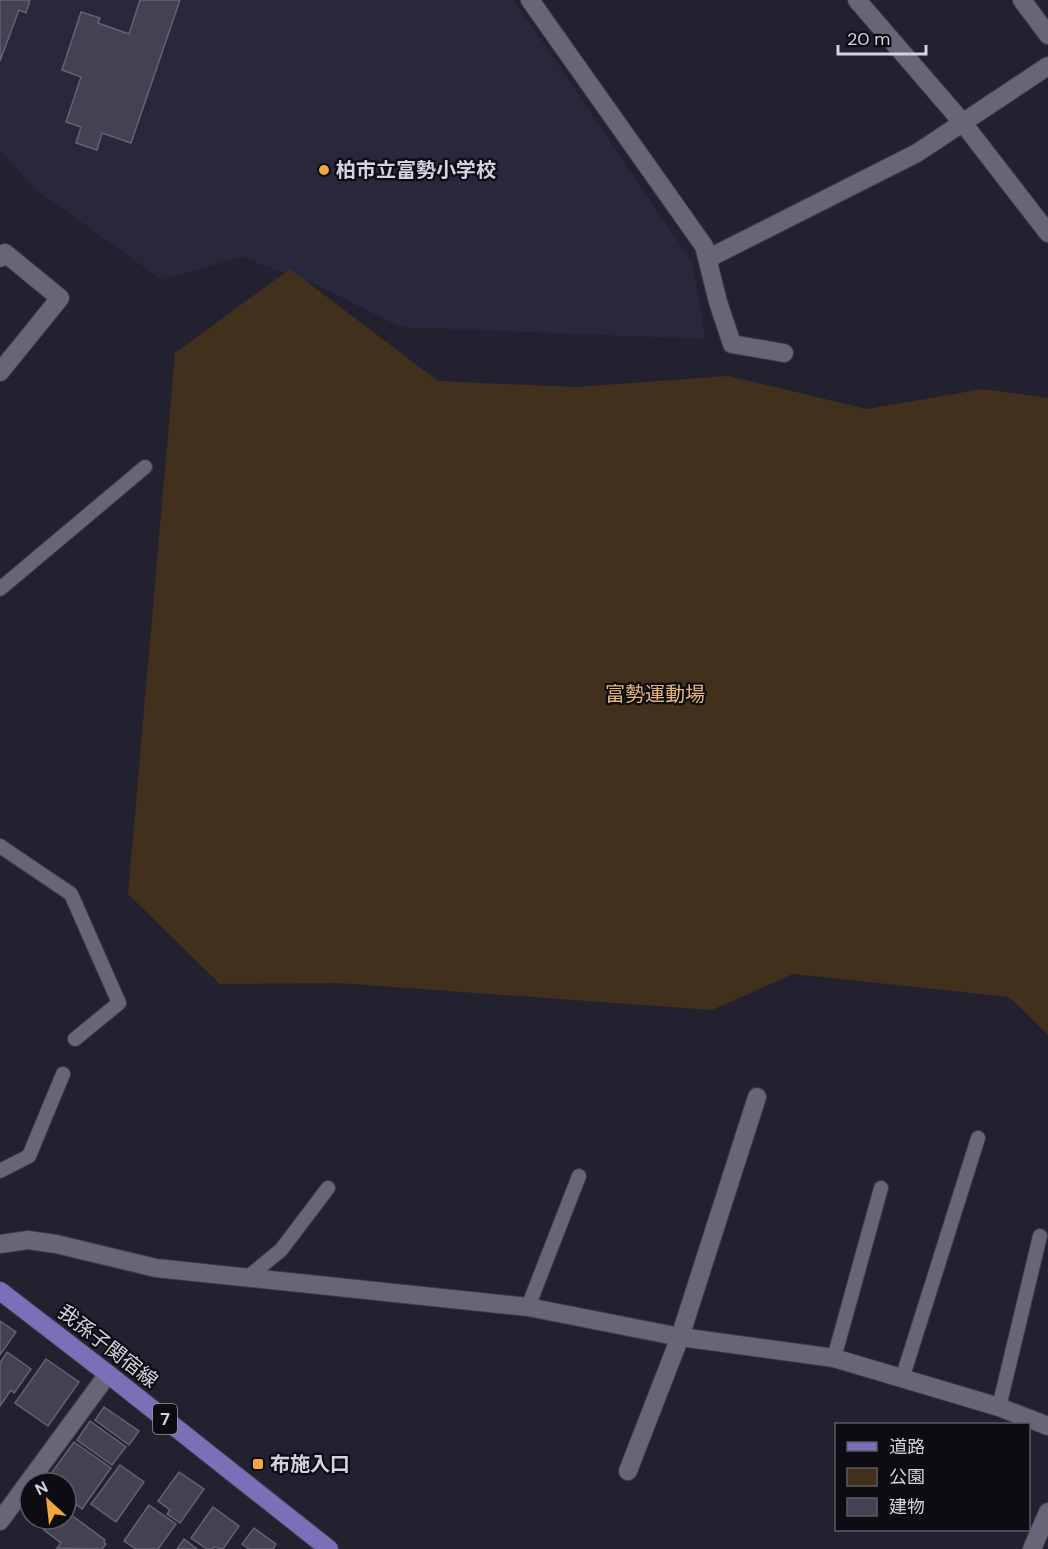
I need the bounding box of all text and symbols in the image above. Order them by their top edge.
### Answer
scale bar [838,18,926,56]
text: 20 m [847,27,890,51]
place label: 柏市立富勢小学校 [336,157,496,183]
marker: 柏市立富勢小学校 [317,163,331,177]
park label: 富勢運動場 [605,681,705,707]
street label: 我孫子関宿線 [53,1299,163,1393]
road number: 7 [153,1404,177,1434]
legend [835,1423,1030,1531]
text: 道路 [889,1435,925,1459]
place label: 布施入口 [270,1451,350,1477]
marker: 布施入口 [251,1457,265,1471]
text: 公園 [889,1465,925,1489]
north arrow [18,1471,78,1531]
text: N [31,1476,51,1500]
text: 建物 [889,1495,925,1519]

